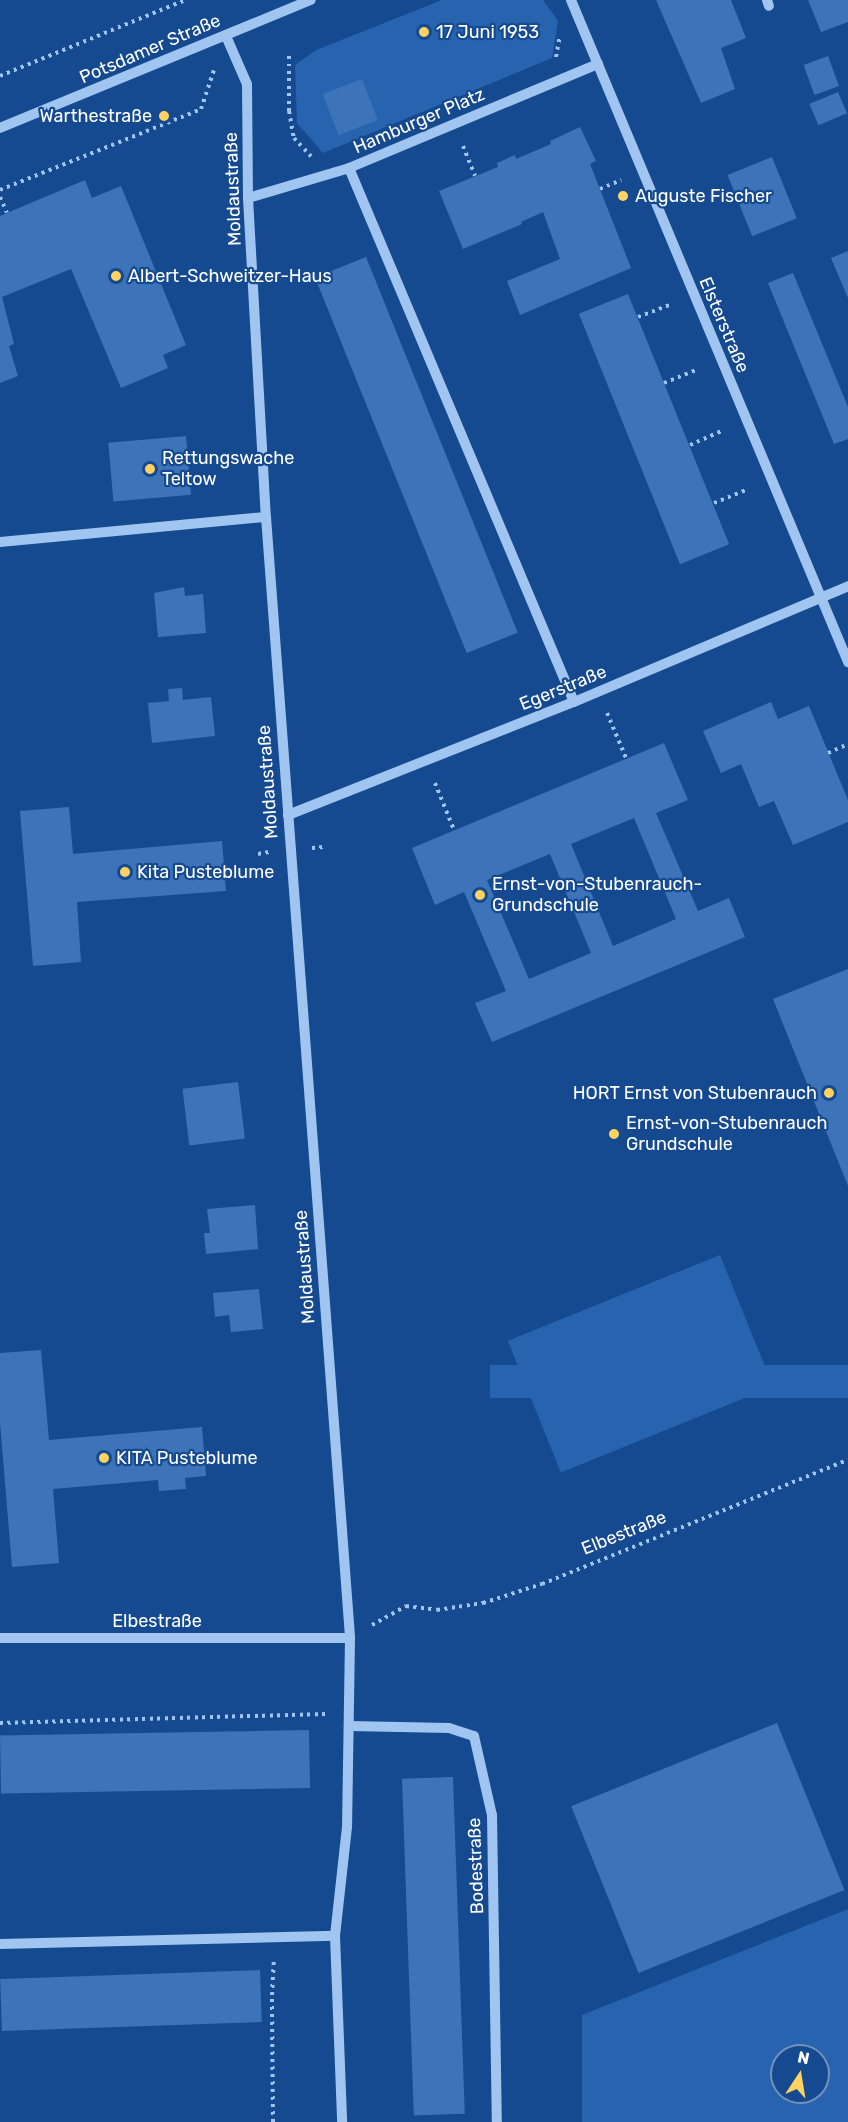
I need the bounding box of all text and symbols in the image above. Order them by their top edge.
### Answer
street label: Potsdamer Straße [76,9,224,89]
place label: 17 Juni 1953 [436,21,539,43]
marker: 17 Juni 1953 [417,25,431,39]
street label: Hamburger Platz [350,84,488,158]
place label: Warthestraße [40,105,152,127]
marker: Warthestraße [157,109,171,123]
street label: Moldaustraße [220,132,246,246]
place label: Auguste Fischer [635,185,772,207]
marker: Auguste Fischer [616,189,630,203]
place label: Albert-Schweitzer-Haus [128,265,332,287]
marker: Albert-Schweitzer-Haus [109,269,123,283]
street label: Elsterstraße [694,274,754,376]
place label: Rettungswache Teltow [162,448,294,490]
marker: Rettungswache Teltow [143,462,157,476]
street label: Egerstraße [516,661,610,715]
street label: Moldaustraße [253,724,283,840]
place label: Kita Pusteblume [137,861,274,883]
marker: Kita Pusteblume [118,865,132,879]
place label: Ernst-von-Stubenrauch- Grundschule [492,874,702,916]
marker: Ernst-von-Stubenrauch- Grundschule [473,888,487,902]
place label: HORT Ernst von Stubenrauch [572,1082,817,1104]
marker: HORT Ernst von Stubenrauch [822,1086,836,1100]
place label: Ernst-von-Stubenrauch Grundschule [626,1113,827,1156]
marker: Ernst-von-Stubenrauch Grundschule [607,1127,621,1141]
street label: Moldaustraße [290,1209,320,1325]
place label: KITA Pusteblume [116,1447,258,1469]
marker: KITA Pusteblume [97,1451,111,1465]
street label: Elbestraße [578,1506,670,1560]
street label: Elbestraße [112,1610,202,1632]
street label: Bodestraße [464,1817,488,1915]
north arrow [770,2044,830,2104]
text: N [796,2047,811,2068]

